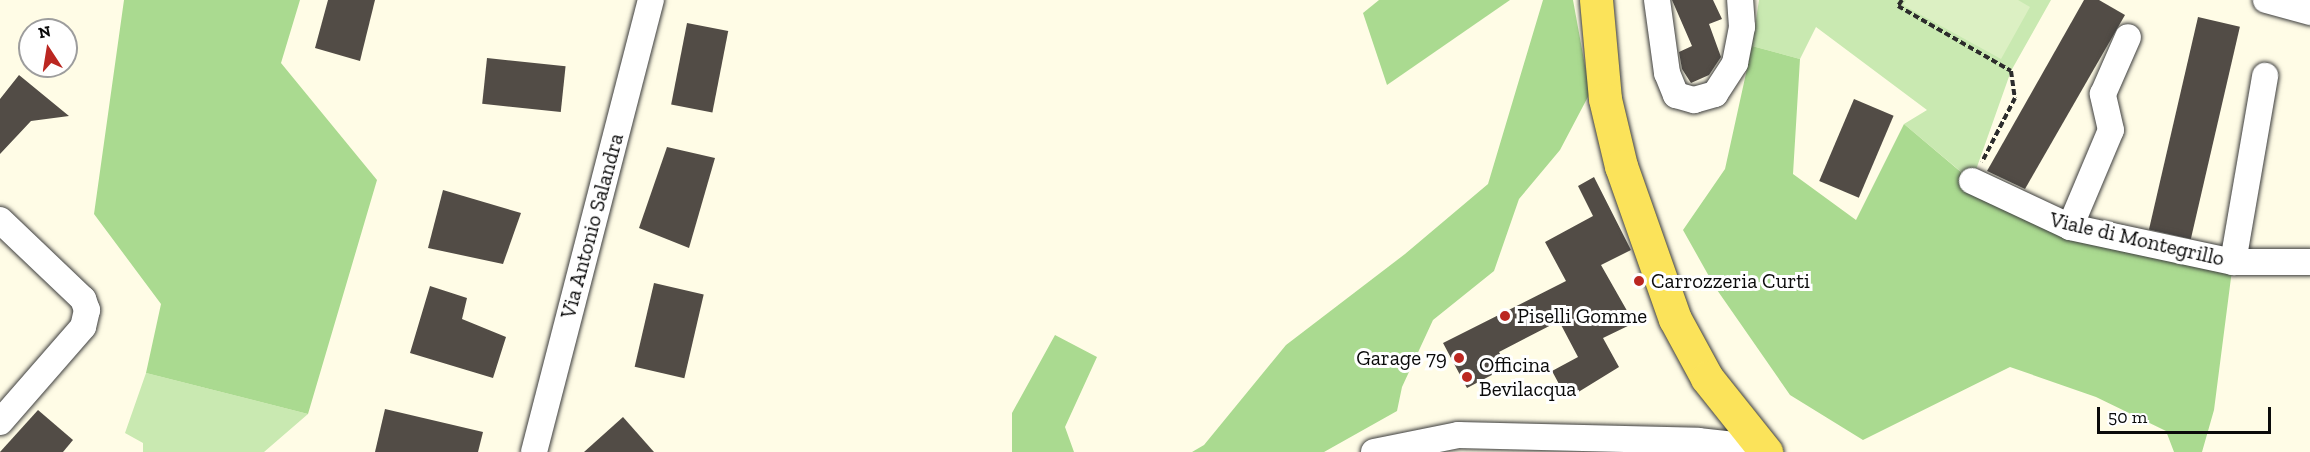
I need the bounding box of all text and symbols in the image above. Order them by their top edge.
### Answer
north arrow [18,18,78,78]
text: N [37,21,52,42]
street label: Via Antonio Salandra [555,130,629,322]
street label: Viale di Montegrillo [2047,207,2227,271]
place label: Carrozzeria Curti [1651,268,1810,294]
marker: Carrozzeria Curti [1632,274,1646,288]
place label: Piselli Gomme [1517,303,1647,329]
marker: Piselli Gomme [1498,309,1512,323]
place label: Garage 79 [1356,345,1447,371]
marker: Garage 79 [1452,351,1466,365]
place label: Officina Bevilacqua [1479,352,1576,402]
marker: Officina Bevilacqua [1460,370,1474,384]
scale bar [2100,395,2274,433]
text: 50 m [2108,406,2147,428]

